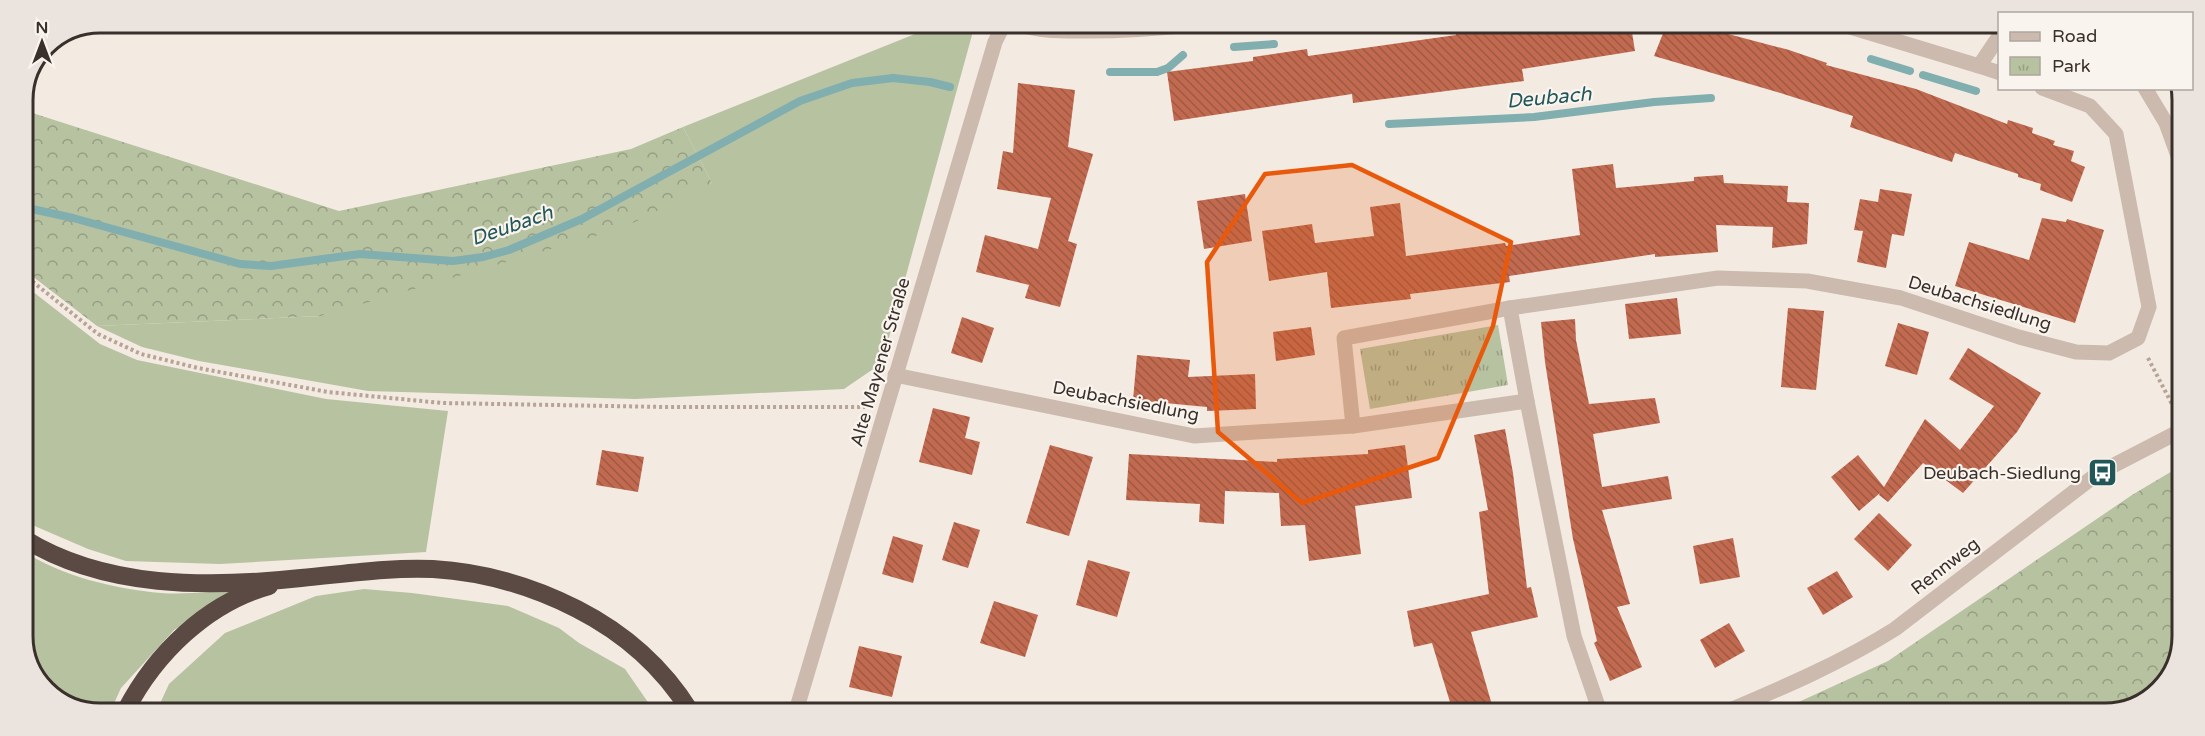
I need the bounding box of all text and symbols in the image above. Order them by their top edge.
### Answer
north arrow [12,12,72,72]
legend [1998,12,2193,90]
text: N [36,18,48,38]
text: Road [2052,25,2097,47]
text: Park [2052,55,2091,77]
water label: Deubach [1506,82,1593,114]
water label: Deubach [468,201,557,251]
street label: Deubachsiedlung [1906,271,2054,335]
street label: Alte Mayener Straße [845,275,915,449]
street label: Deubachsiedlung [1051,376,1201,426]
bus stop icon: Deubach-Siedlung [2086,457,2118,489]
place label: Deubach-Siedlung [1923,462,2081,484]
street label: Rennweg [1907,533,1983,599]

